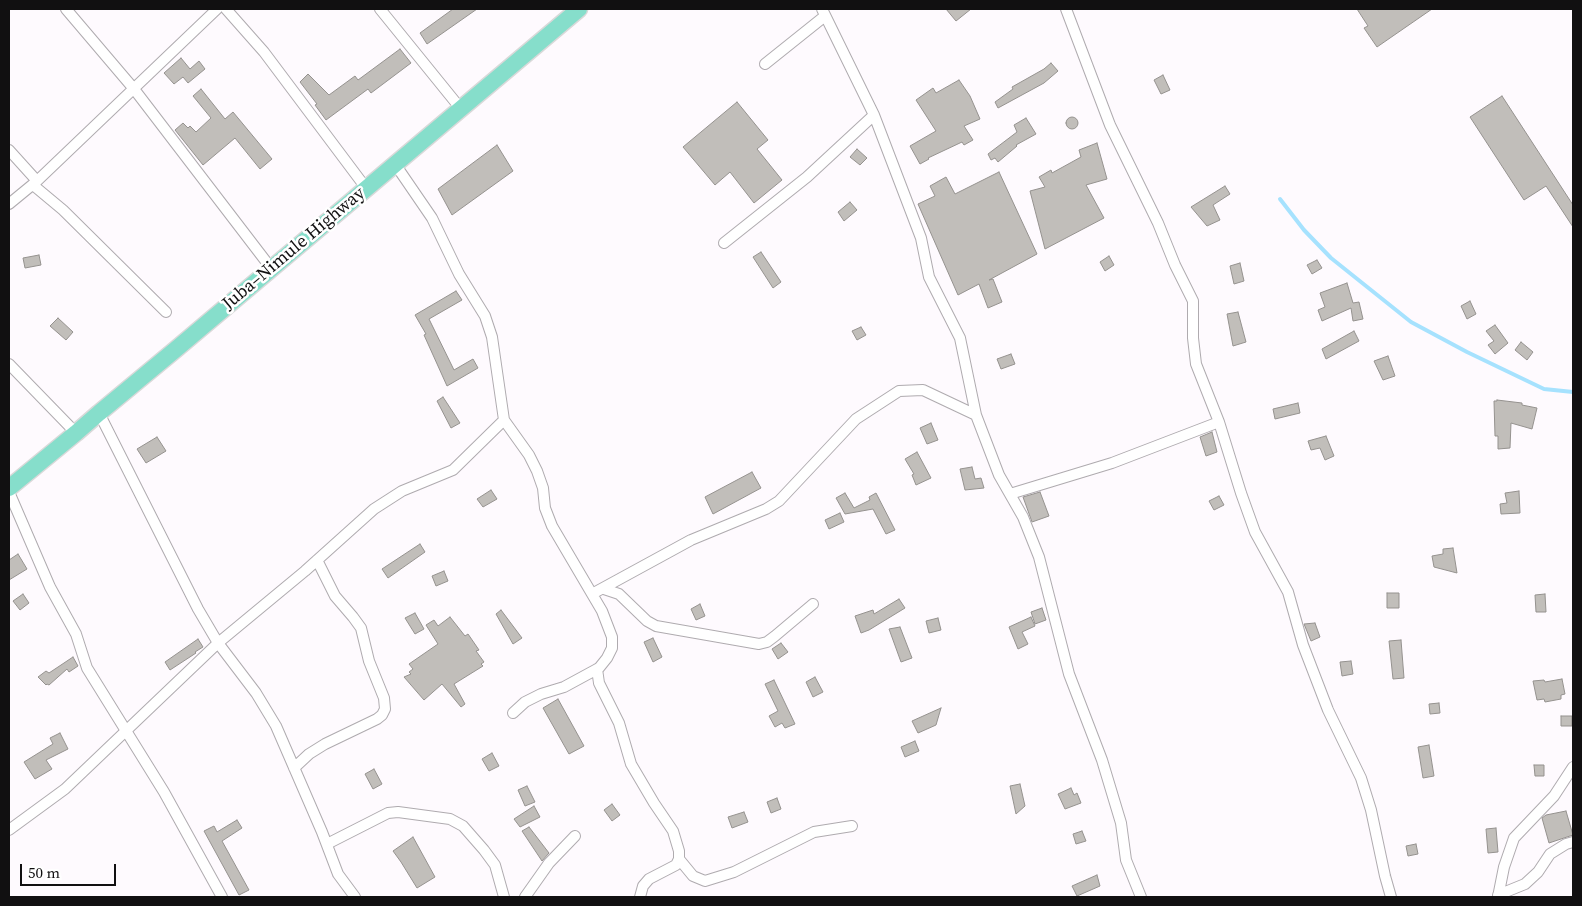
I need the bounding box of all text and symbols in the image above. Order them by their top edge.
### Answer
street label: Juba–Nimule Highway [218,183,370,315]
scale bar [22,854,119,886]
text: 50 m [28,862,60,883]

